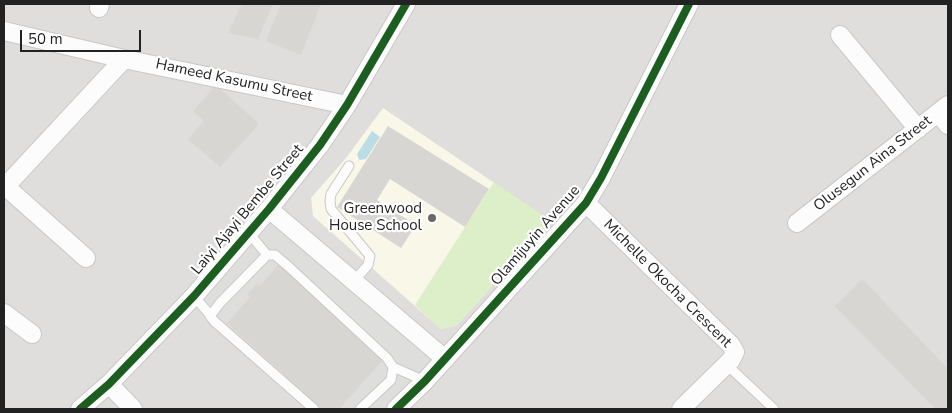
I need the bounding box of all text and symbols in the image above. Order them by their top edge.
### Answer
scale bar [22,20,144,52]
text: 50 m [28,29,63,49]
street label: Hameed Kasumu Street [154,56,314,106]
street label: Olusegun Aina Street [810,112,936,216]
street label: Laiyi Ajayi Bembe Street [188,141,308,279]
street label: Olamijuyin Avenue [488,182,584,290]
place label: Greenwood House School [329,200,422,235]
marker: Greenwood House School [426,212,438,224]
street label: Michelle Okocha Crescent [599,216,735,352]

